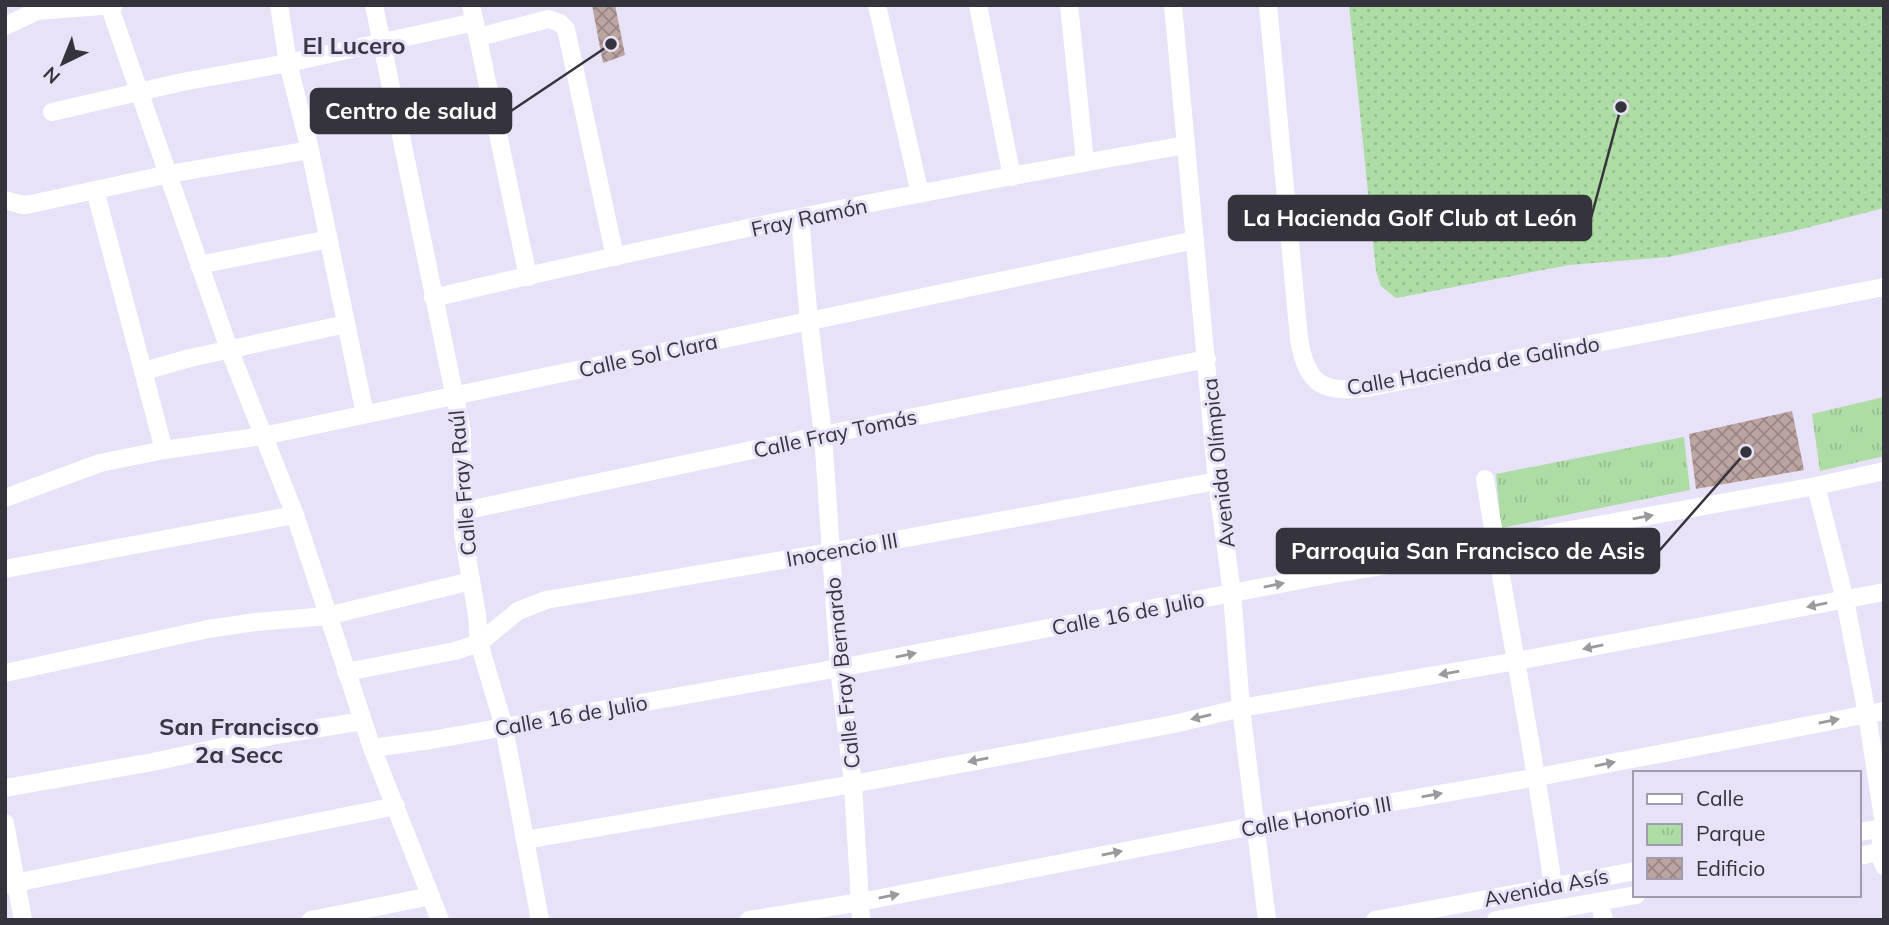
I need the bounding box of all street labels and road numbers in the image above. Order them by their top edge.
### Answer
street label: Fray Ramón [749,192,869,242]
street label: Calle Sol Clara [576,328,720,382]
street label: Calle Hacienda de Galindo [1345,330,1601,400]
street label: Avenida Olímpica [1196,377,1240,549]
street label: Calle Fray Tomás [751,403,919,463]
street label: Calle Fray Raúl [443,409,481,557]
street label: Inocencio III [784,526,900,572]
street label: Calle Fray Bernardo [819,576,865,770]
street label: Calle 16 de Julio [1050,585,1206,641]
street label: Calle 16 de Julio [493,689,649,741]
street label: Calle Honorio III [1239,790,1393,842]
street label: Avenida Asís [1481,862,1611,912]

